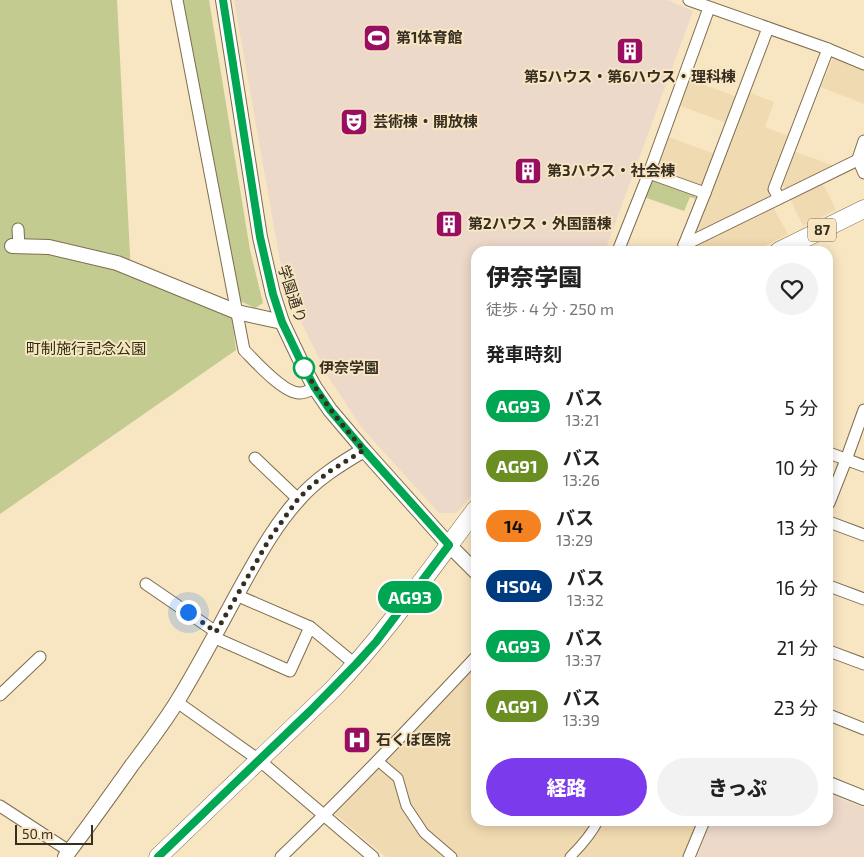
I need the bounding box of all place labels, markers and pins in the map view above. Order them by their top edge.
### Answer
sports icon: 第1体育館 [362,23,392,53]
place label: 第1体育館 [396,28,462,46]
building icon: 第5ハウス・第6ハウス・理科棟 [615,36,645,66]
place label: 第5ハウス・第6ハウス・理科棟 [524,67,736,85]
theatre icon: 芸術棟・開放棟 [339,107,369,137]
place label: 芸術棟・開放棟 [373,112,478,130]
building icon: 第3ハウス・社会棟 [513,156,543,186]
place label: 第3ハウス・社会棟 [547,161,676,179]
building icon: 第2ハウス・外国語棟 [434,209,464,239]
place label: 第2ハウス・外国語棟 [468,214,612,232]
marker: 伊奈学園 [293,357,315,379]
place label: 伊奈学園 [319,358,379,376]
hospital icon: 石くぼ医院 [342,725,372,755]
place label: 石くぼ医院 [376,730,451,748]

